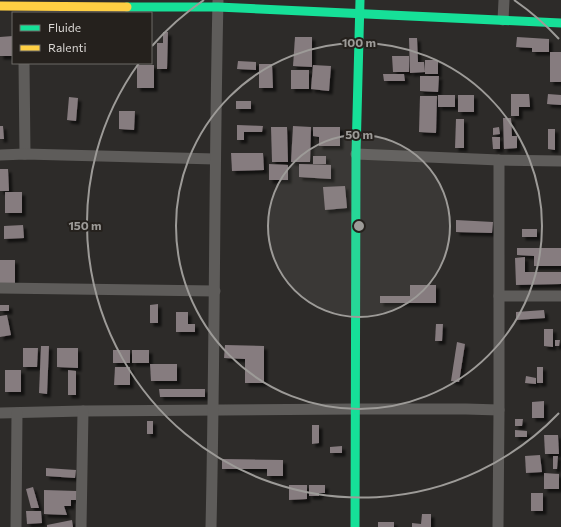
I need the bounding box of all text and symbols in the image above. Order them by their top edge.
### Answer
legend [12,12,152,64]
text: Fluide [48,20,81,34]
text: 100 m [342,35,376,49]
text: Ralenti [48,40,87,54]
text: 50 m [345,127,373,141]
text: 150 m [68,218,102,232]
centre of rings [352,219,366,233]

